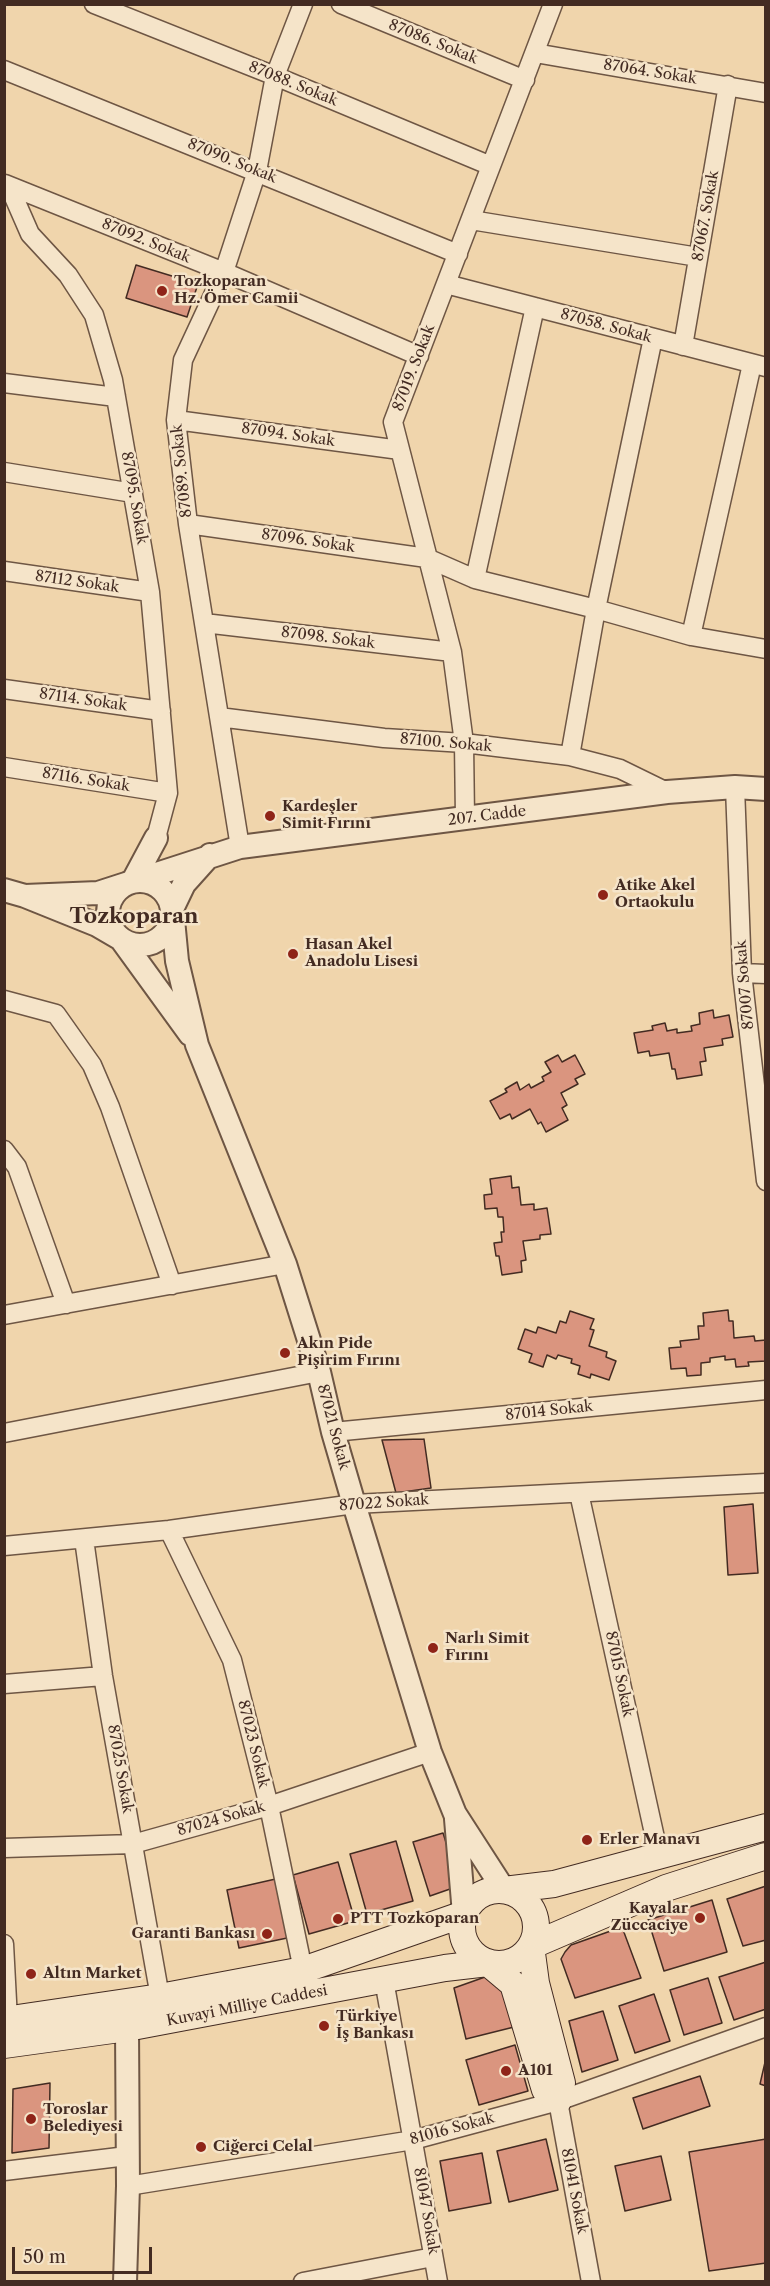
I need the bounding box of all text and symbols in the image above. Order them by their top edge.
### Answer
street label: 87086. Sokak [386,16,480,68]
street label: 87064. Sokak [602,56,698,88]
street label: 87088. Sokak [246,58,340,110]
street label: 87090. Sokak [185,135,279,187]
street label: 87067. Sokak [689,169,723,263]
street label: 87092. Sokak [99,215,193,267]
place label: Tozkoparan Hz. Ömer Camii [174,273,298,308]
marker: Tozkoparan Hz. Ömer Camii [155,284,169,298]
street label: 87058. Sokak [558,305,654,347]
street label: 87019. Sokak [389,322,439,414]
street label: 87094. Sokak [240,420,336,450]
street label: 87089. Sokak [168,423,196,519]
street label: 87095. Sokak [117,450,151,546]
street label: 87096. Sokak [260,526,356,556]
street label: 87112 Sokak [34,567,120,597]
street label: 87098. Sokak [280,623,376,653]
street label: 87114. Sokak [38,685,128,715]
street label: 87100. Sokak [399,730,493,756]
street label: 87116. Sokak [41,764,131,796]
place label: Kardeşler Simit Fırını [282,798,371,833]
street label: 207. Cadde [447,802,527,830]
marker: Kardeşler Simit Fırını [263,809,277,823]
place label: Atike Akel Ortaokulu [615,877,695,912]
marker: Atike Akel Ortaokulu [596,888,610,902]
district label: Tozkoparan [69,904,199,930]
place label: Hasan Akel Anadolu Lisesi [305,936,418,971]
street label: 87007 Sokak [732,939,758,1031]
marker: Hasan Akel Anadolu Lisesi [286,947,300,961]
place label: Akın Pide Pişirim Fırını [297,1335,400,1370]
marker: Akın Pide Pişirim Fırını [278,1346,292,1360]
street label: 87021 Sokak [313,1382,353,1472]
street label: 87014 Sokak [504,1397,594,1425]
street label: 87022 Sokak [338,1491,430,1515]
street label: 87015 Sokak [601,1629,637,1719]
place label: Narlı Simit Fırını [445,1630,529,1665]
marker: Narlı Simit Fırını [426,1641,440,1655]
street label: 87023 Sokak [233,1698,273,1790]
street label: 87025 Sokak [103,1723,137,1815]
street label: 87024 Sokak [175,1798,267,1840]
place label: Erler Manavı [599,1831,700,1849]
marker: Erler Manavı [580,1833,594,1847]
place label: Kayalar Züccaciye [611,1900,688,1935]
place label: PTT Tozkoparan [350,1910,479,1928]
marker: Kayalar Züccaciye [693,1911,707,1925]
marker: PTT Tozkoparan [331,1912,345,1926]
place label: Garanti Bankası [132,1925,255,1943]
marker: Garanti Bankası [260,1927,274,1941]
place label: Altın Market [43,1965,142,1983]
marker: Altın Market [24,1967,38,1981]
street label: Kuvayi Milliye Caddesi [165,1982,329,2030]
place label: Türkiye İş Bankası [336,2008,414,2043]
marker: Türkiye İş Bankası [317,2019,331,2033]
place label: A101 [518,2062,553,2080]
marker: A101 [499,2064,513,2078]
place label: Toroslar Belediyesi [43,2101,123,2136]
street label: 81016 Sokak [408,2109,496,2149]
marker: Toroslar Belediyesi [24,2112,38,2126]
place label: Ciğerci Celal [213,2138,313,2156]
marker: Ciğerci Celal [194,2140,208,2154]
street label: 81041 Sokak [557,2147,591,2235]
street label: 81047 Sokak [410,2166,442,2256]
scale bar [15,2235,154,2273]
text: 50 m [23,2246,66,2268]

